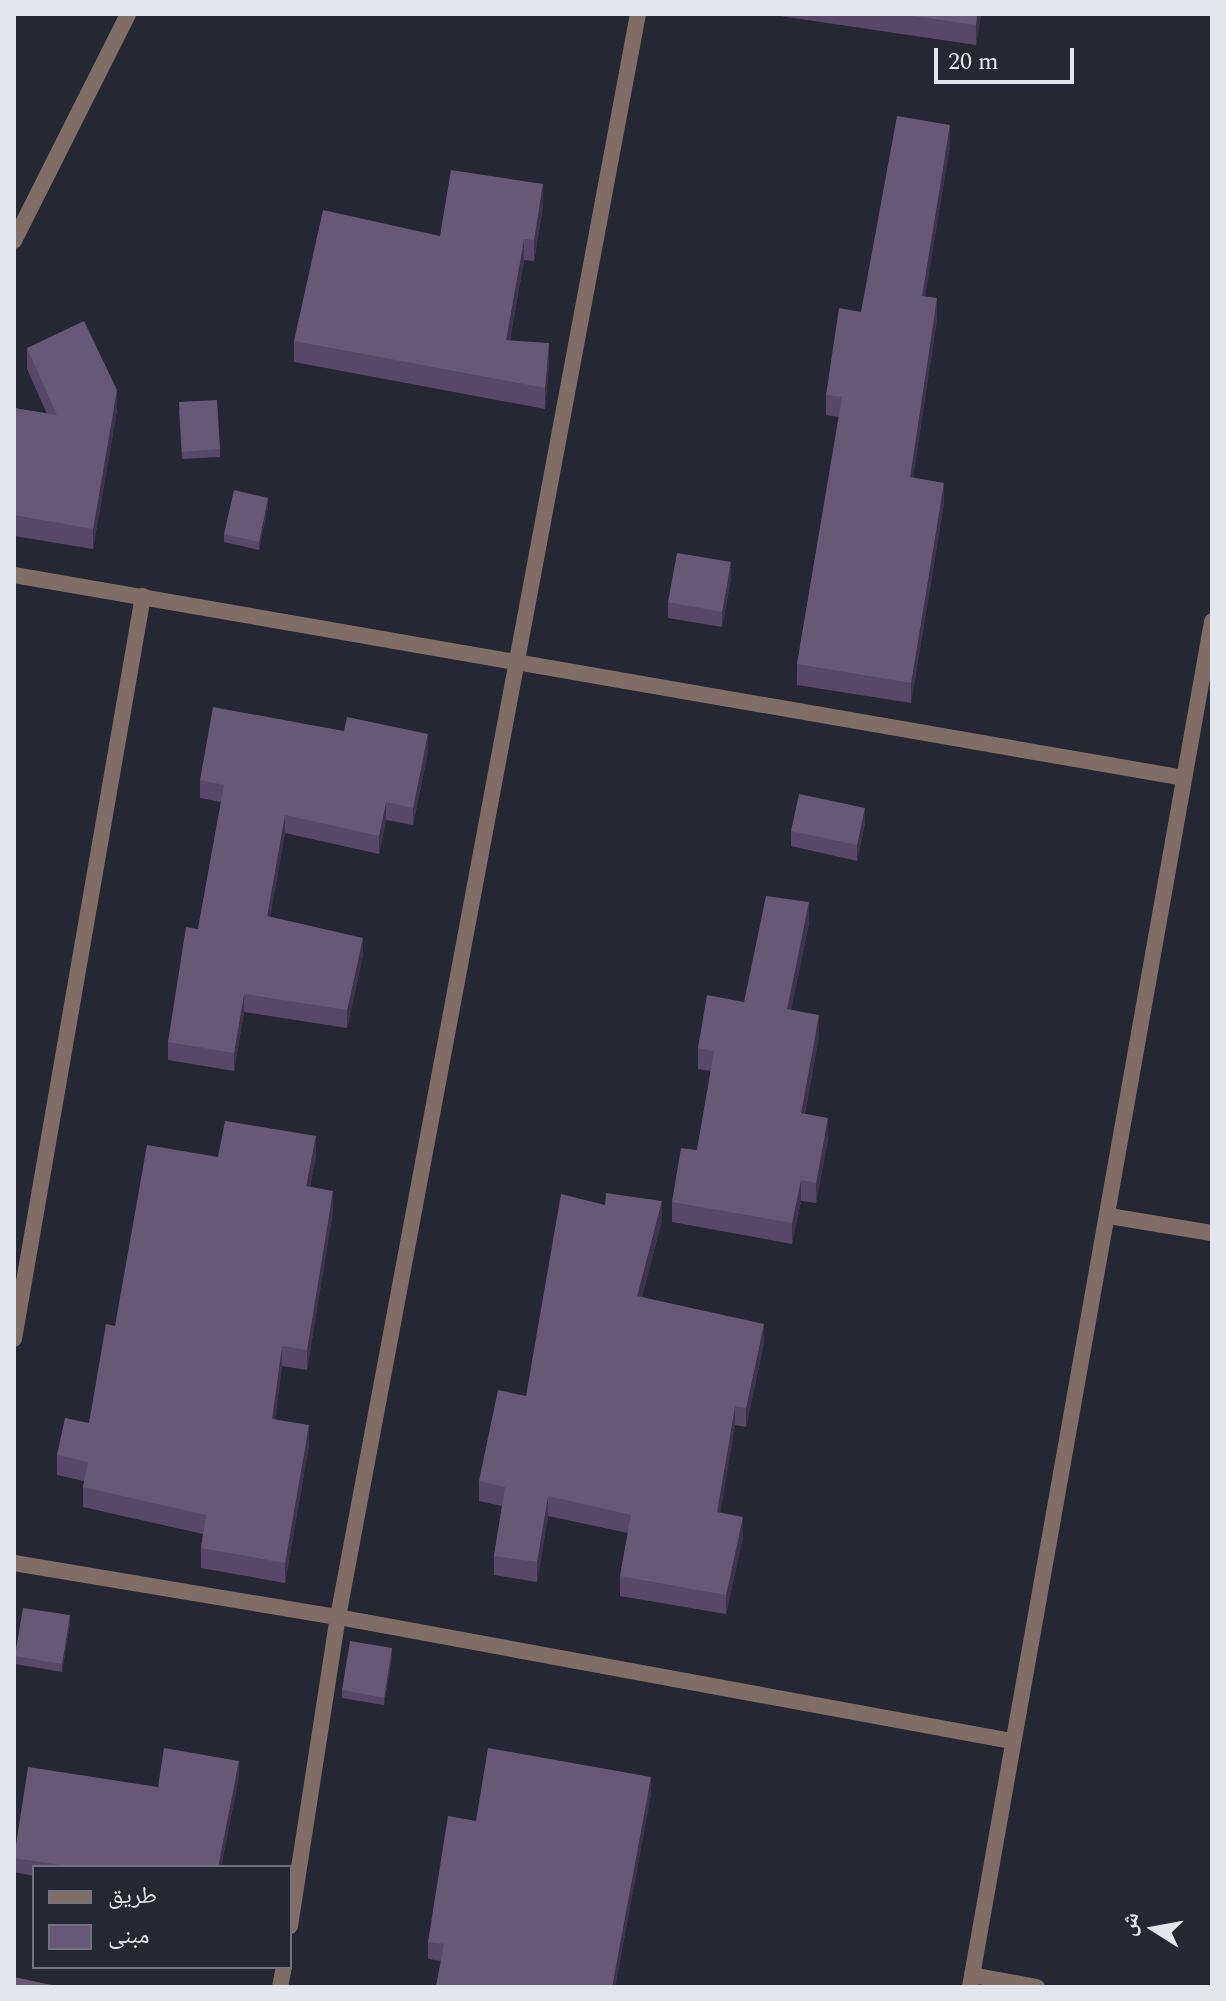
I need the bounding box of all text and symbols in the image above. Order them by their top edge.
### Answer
scale bar [938,32,1078,82]
text: 20 m [948,44,999,80]
legend [32,1865,292,1969]
text: طريق [108,1878,157,1914]
north arrow [1114,1889,1194,1969]
text: ش [1112,1910,1148,1939]
text: مبنى [108,1918,149,1954]

